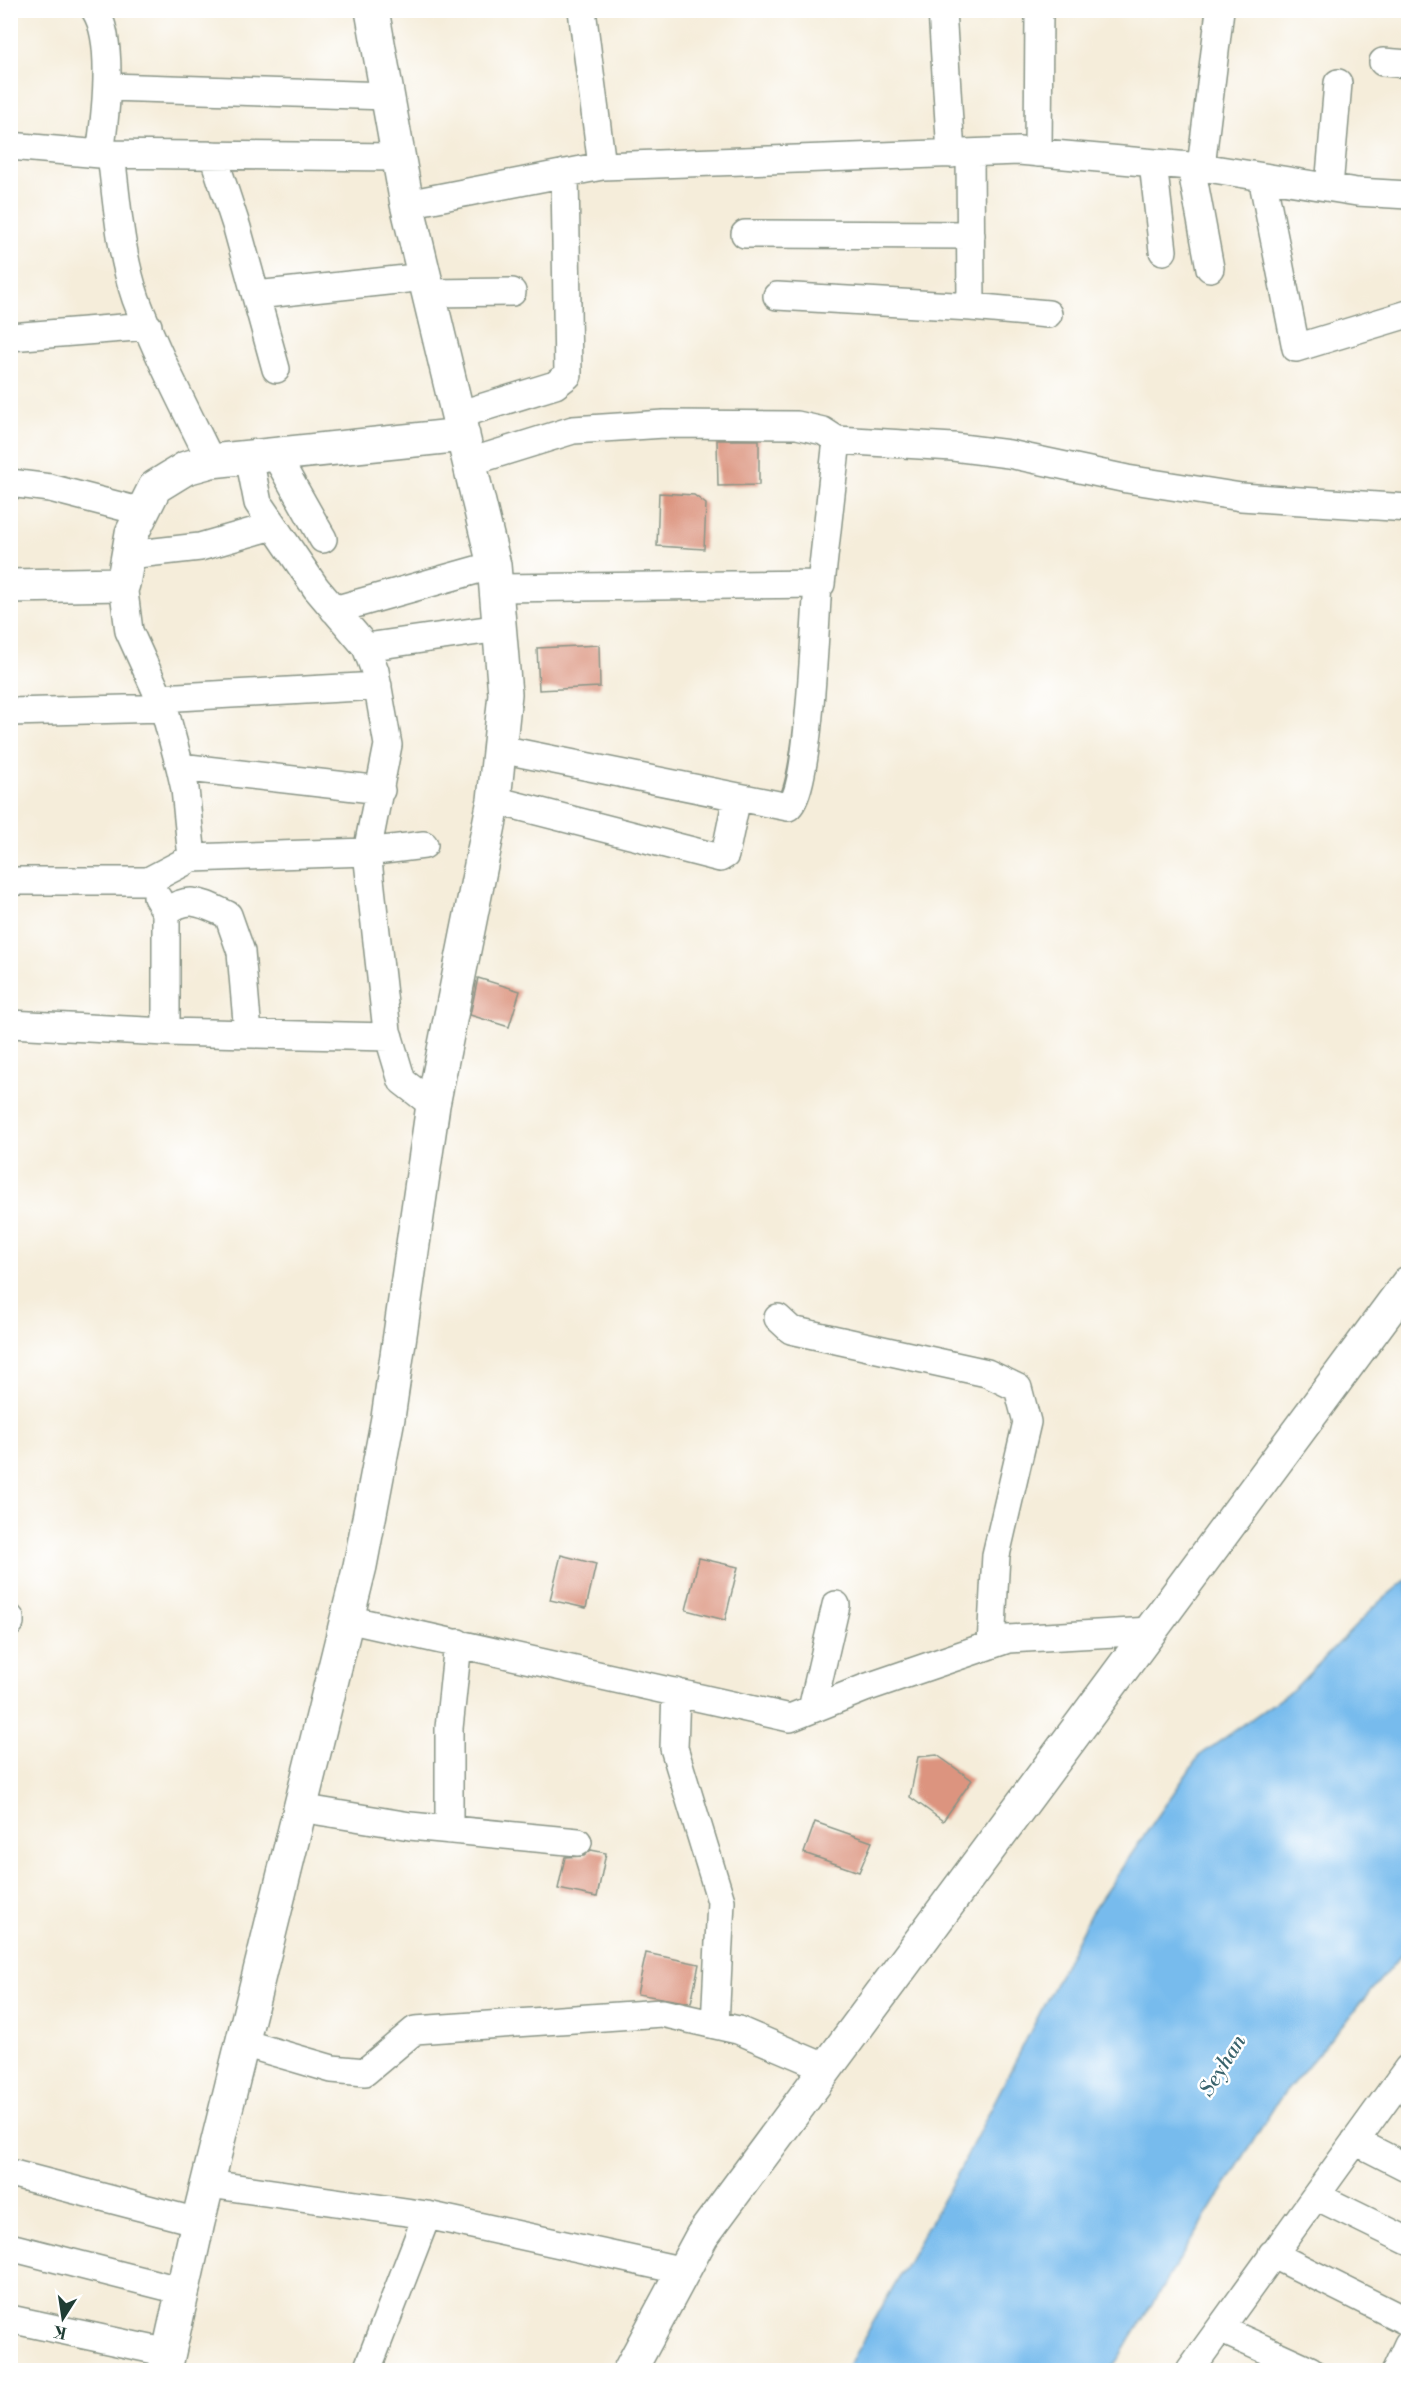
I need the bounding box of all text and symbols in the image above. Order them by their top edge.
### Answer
water label: Seyhan [1194,2030,1252,2102]
north arrow [33,2288,93,2348]
text: K [51,2320,69,2343]

